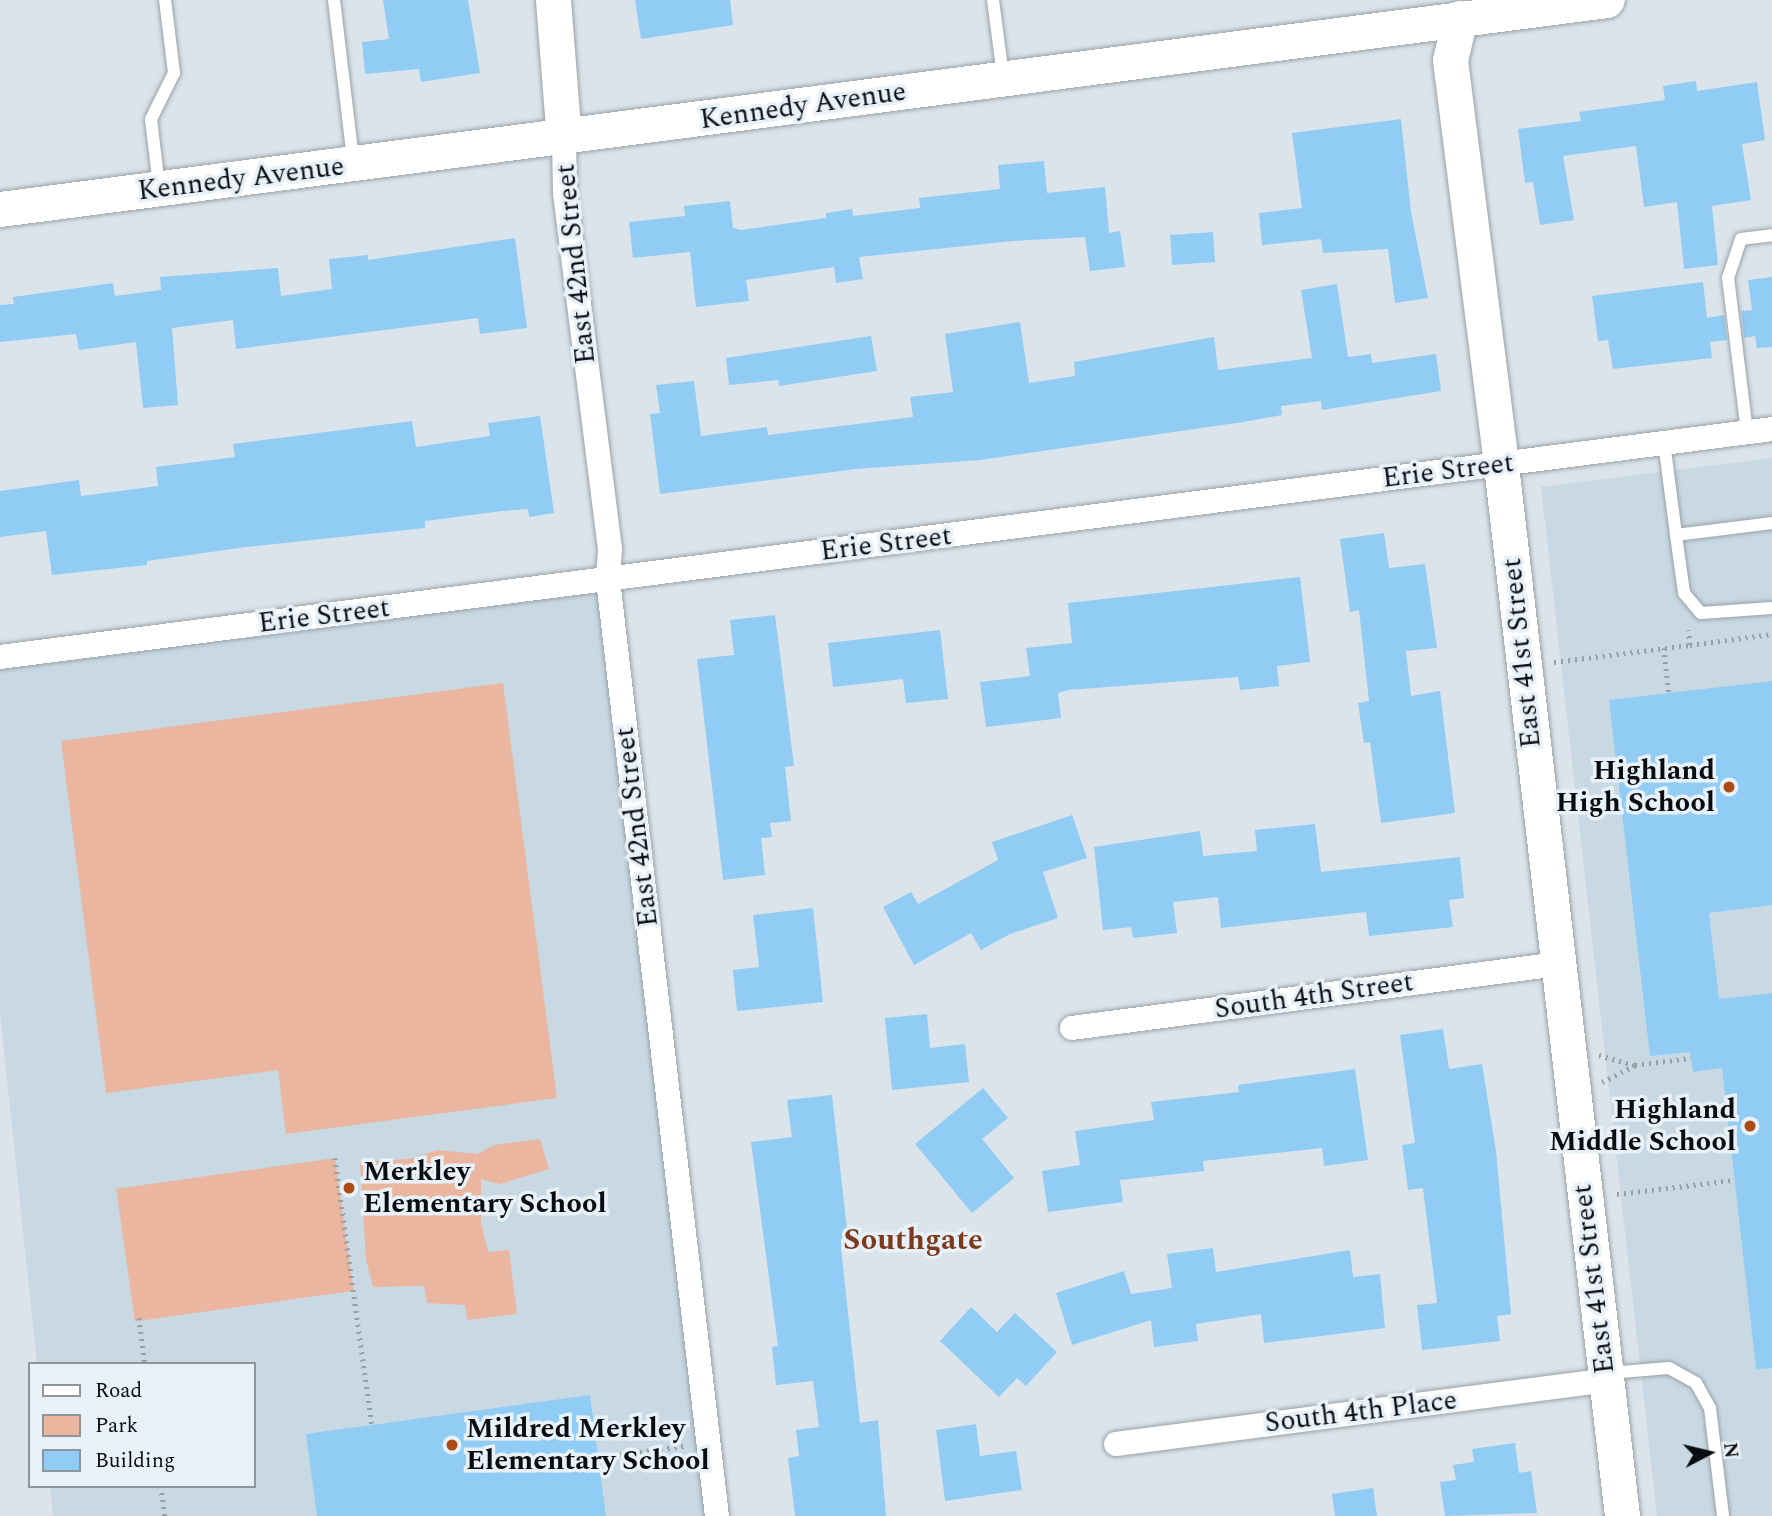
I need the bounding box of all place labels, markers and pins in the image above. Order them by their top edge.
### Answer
place label: Highland High School [1556,754,1715,820]
marker: Highland High School [1721,779,1737,795]
place label: Highland Middle School [1549,1093,1736,1159]
marker: Highland Middle School [1742,1118,1758,1134]
place label: Merkley Elementary School [363,1155,607,1221]
marker: Merkley Elementary School [341,1180,357,1196]
place label: Mildred Merkley Elementary School [466,1412,710,1478]
marker: Mildred Merkley Elementary School [444,1437,460,1453]

